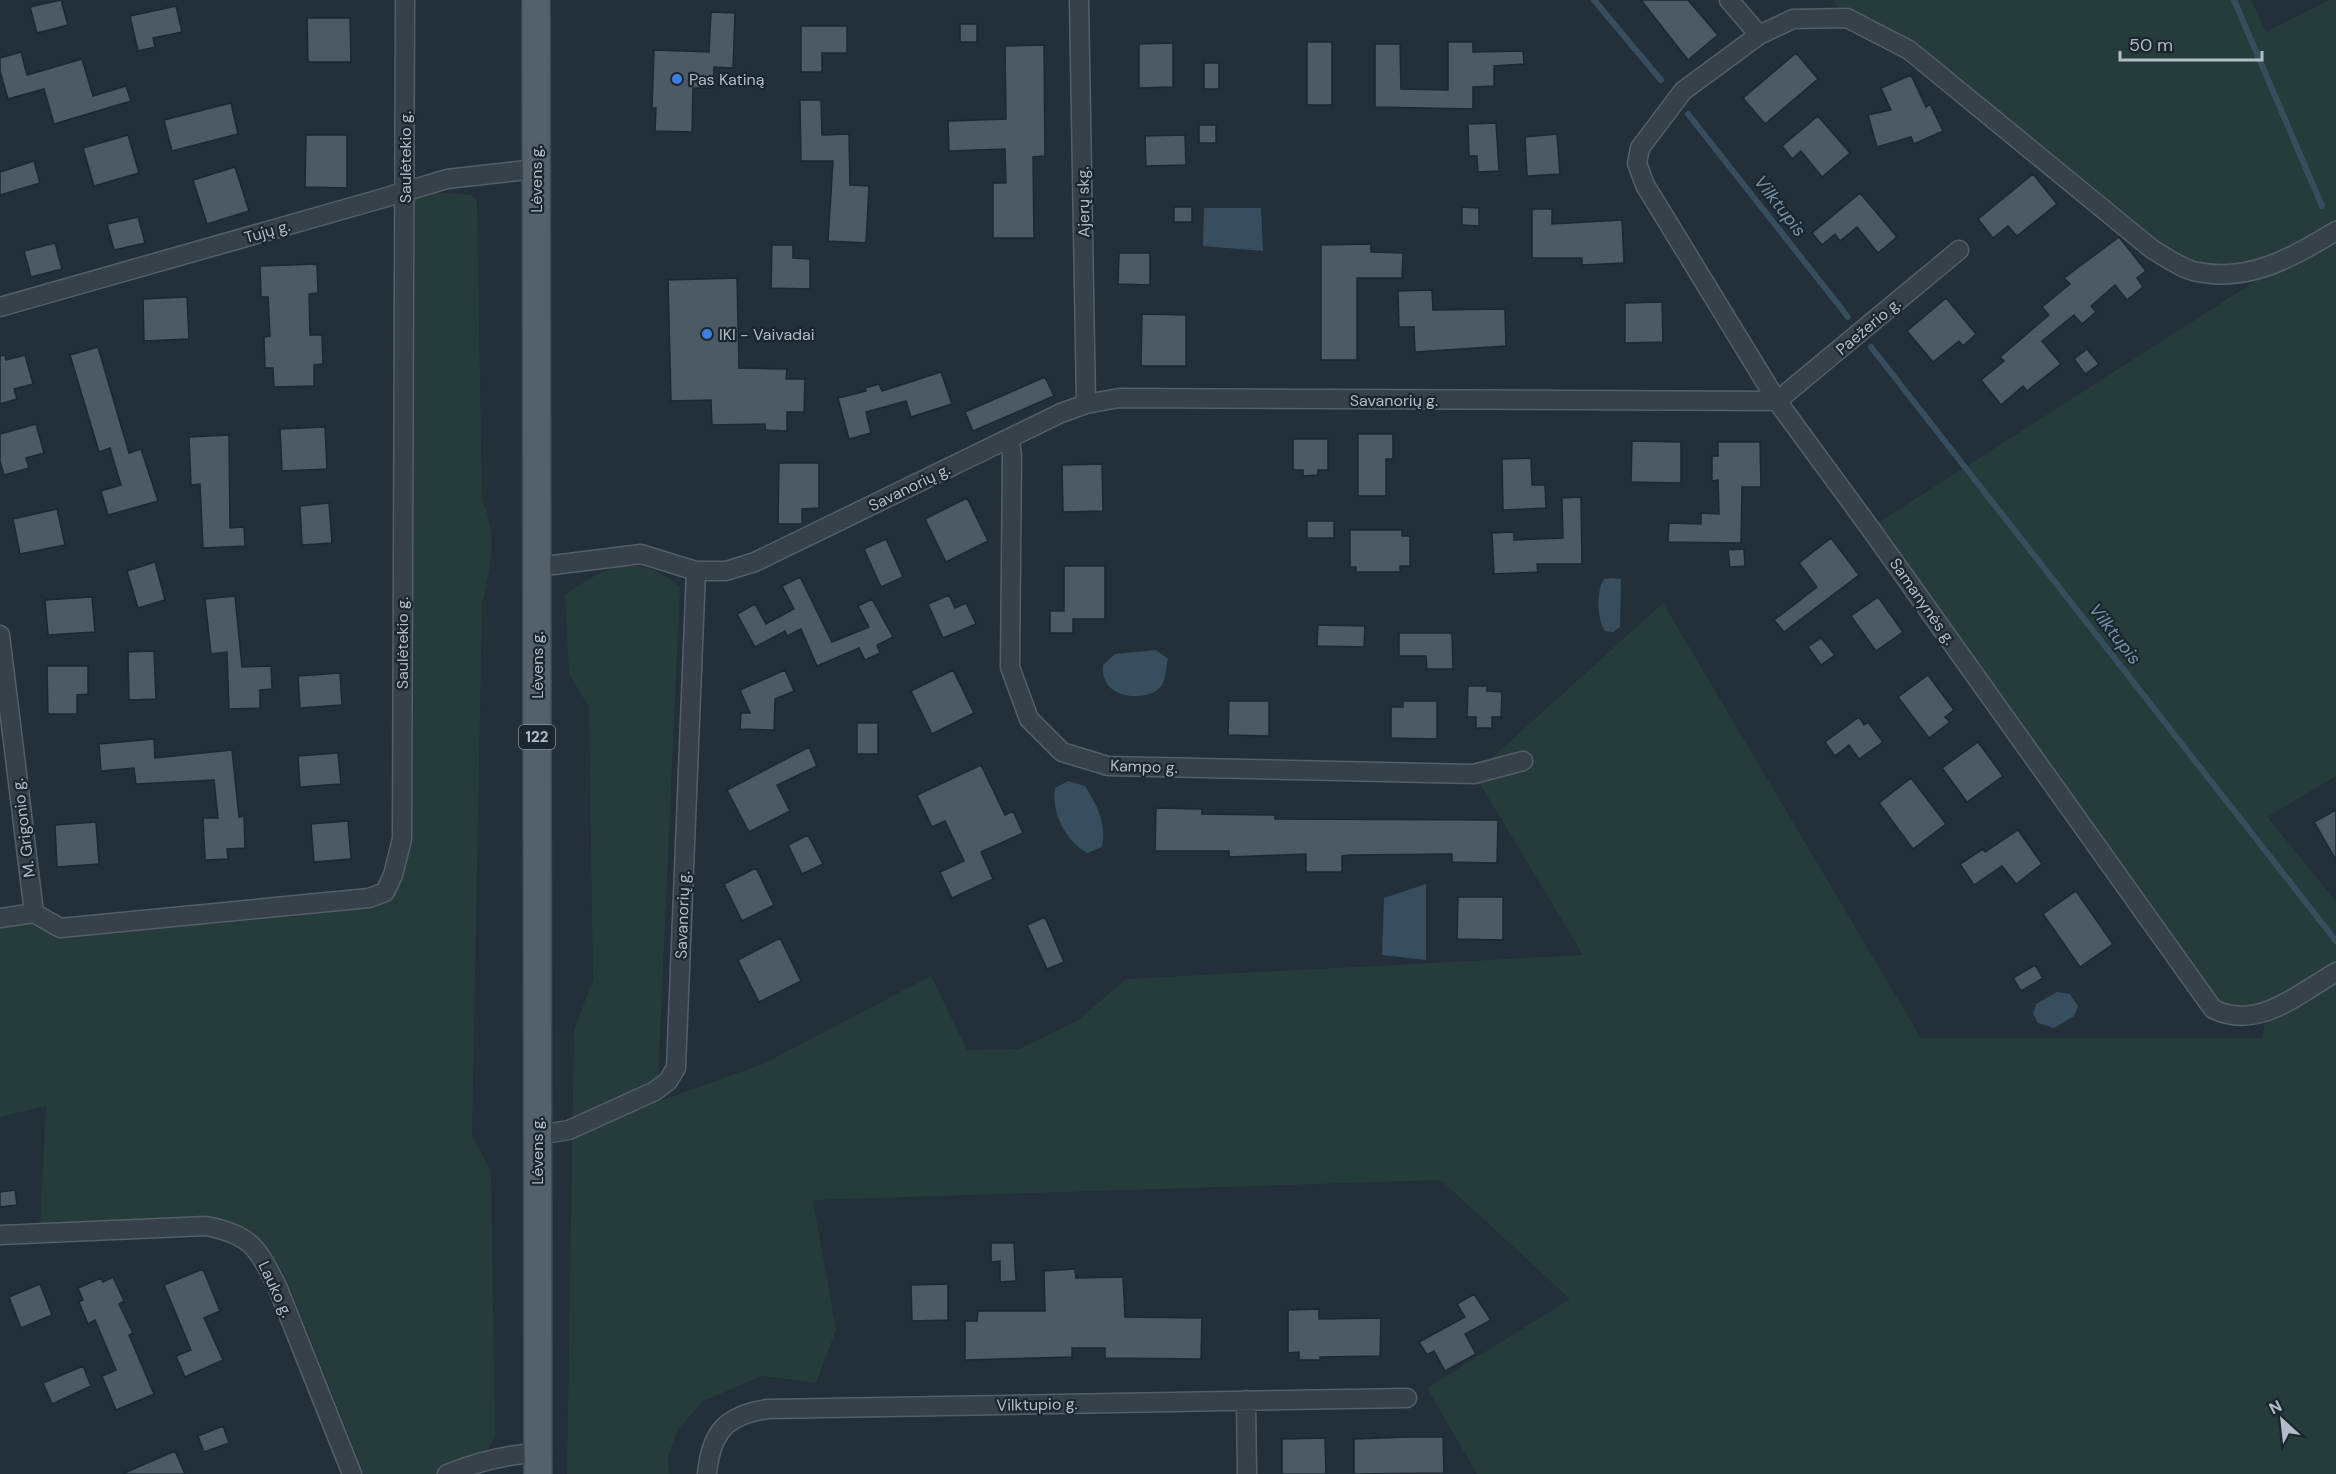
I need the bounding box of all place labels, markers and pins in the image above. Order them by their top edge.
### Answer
place label: Pas Katiną [689,69,764,90]
marker: Pas Katiną [670,72,684,86]
place label: IKI - Vaivadai [719,324,815,345]
marker: IKI - Vaivadai [700,327,714,341]

